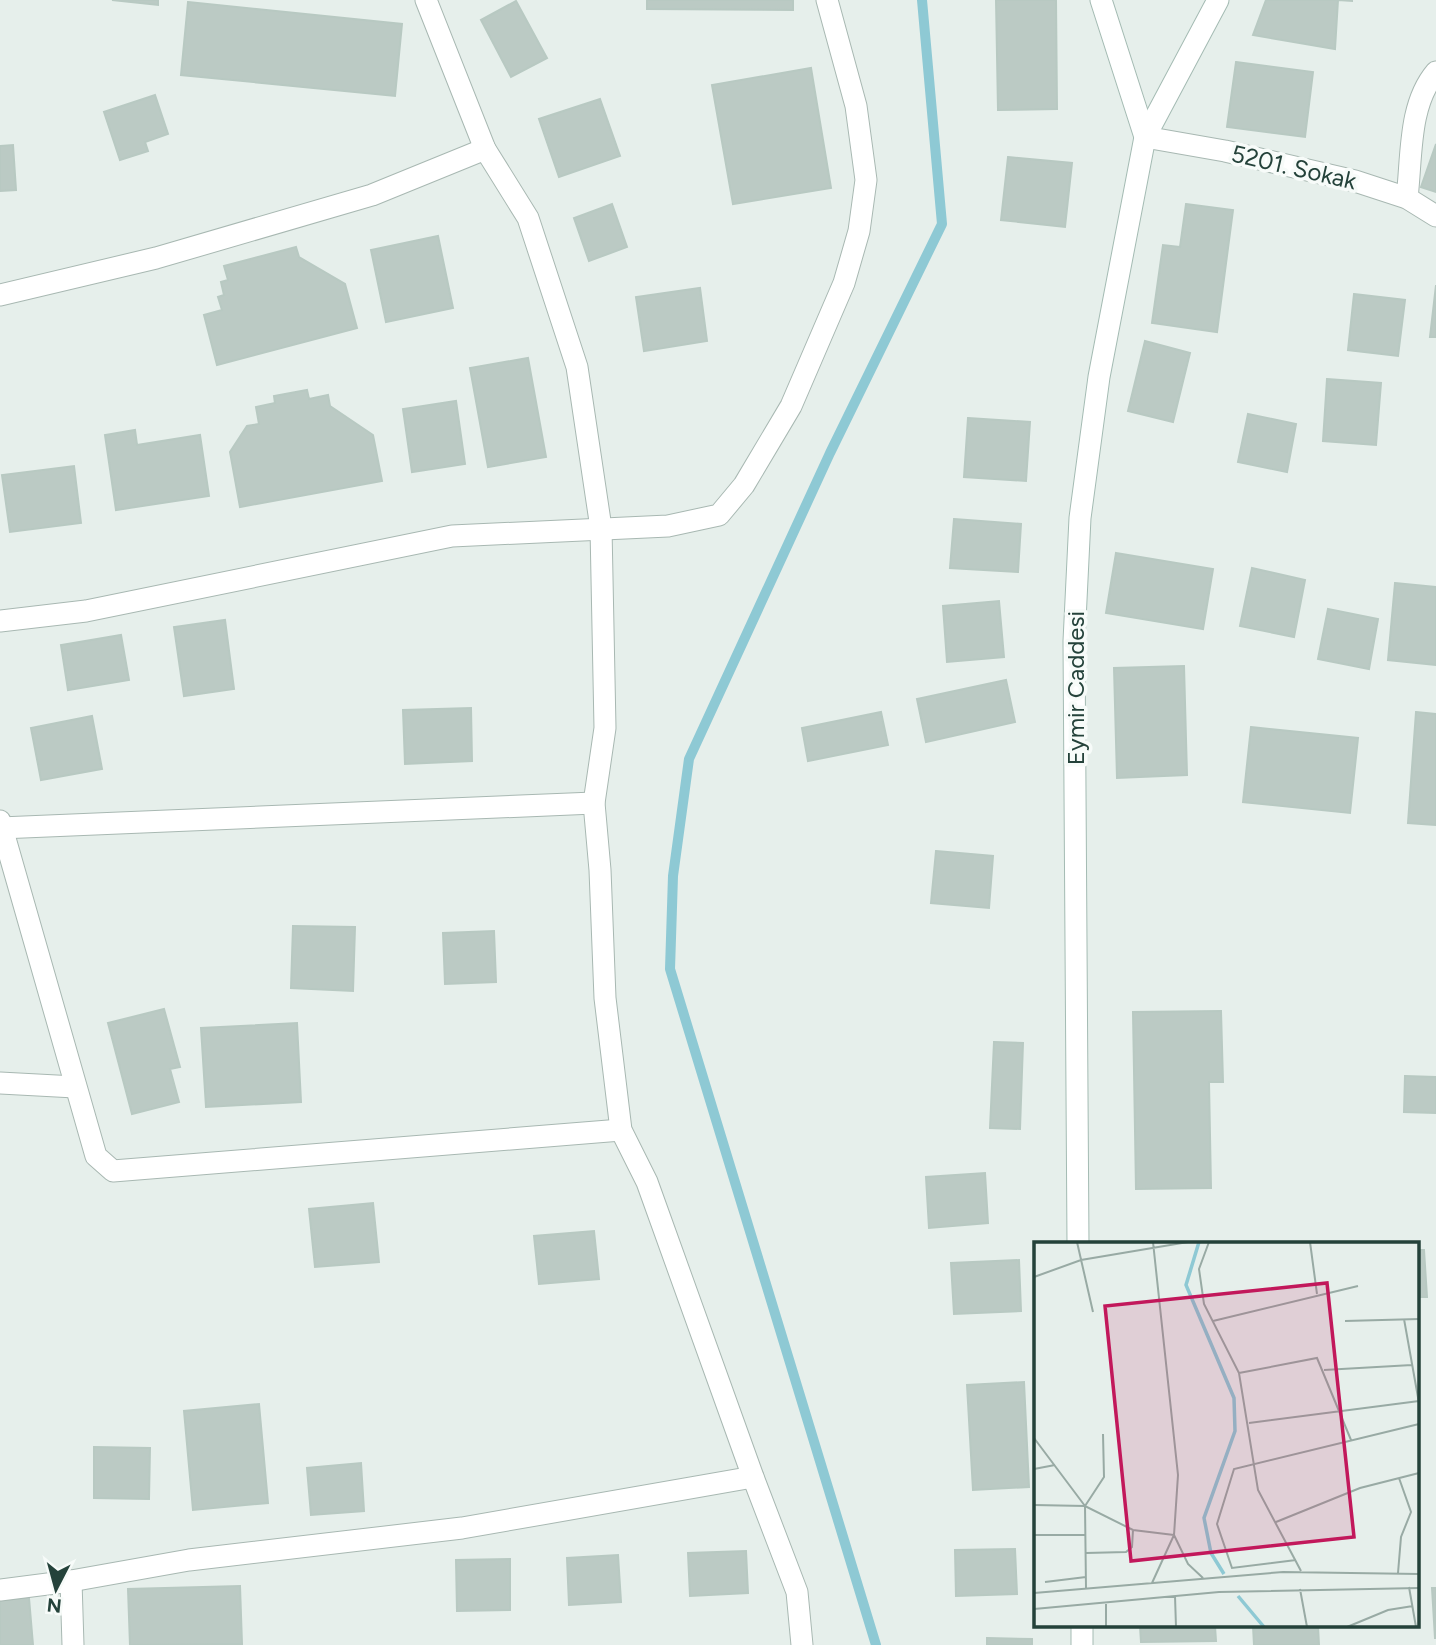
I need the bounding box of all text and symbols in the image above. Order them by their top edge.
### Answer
street label: 5201. Sokak [1229,139,1360,196]
street label: Eymir Caddesi [1061,611,1090,765]
inset map [1034,1242,1418,1628]
north arrow [21,1554,91,1624]
text: N [46,1593,63,1618]

